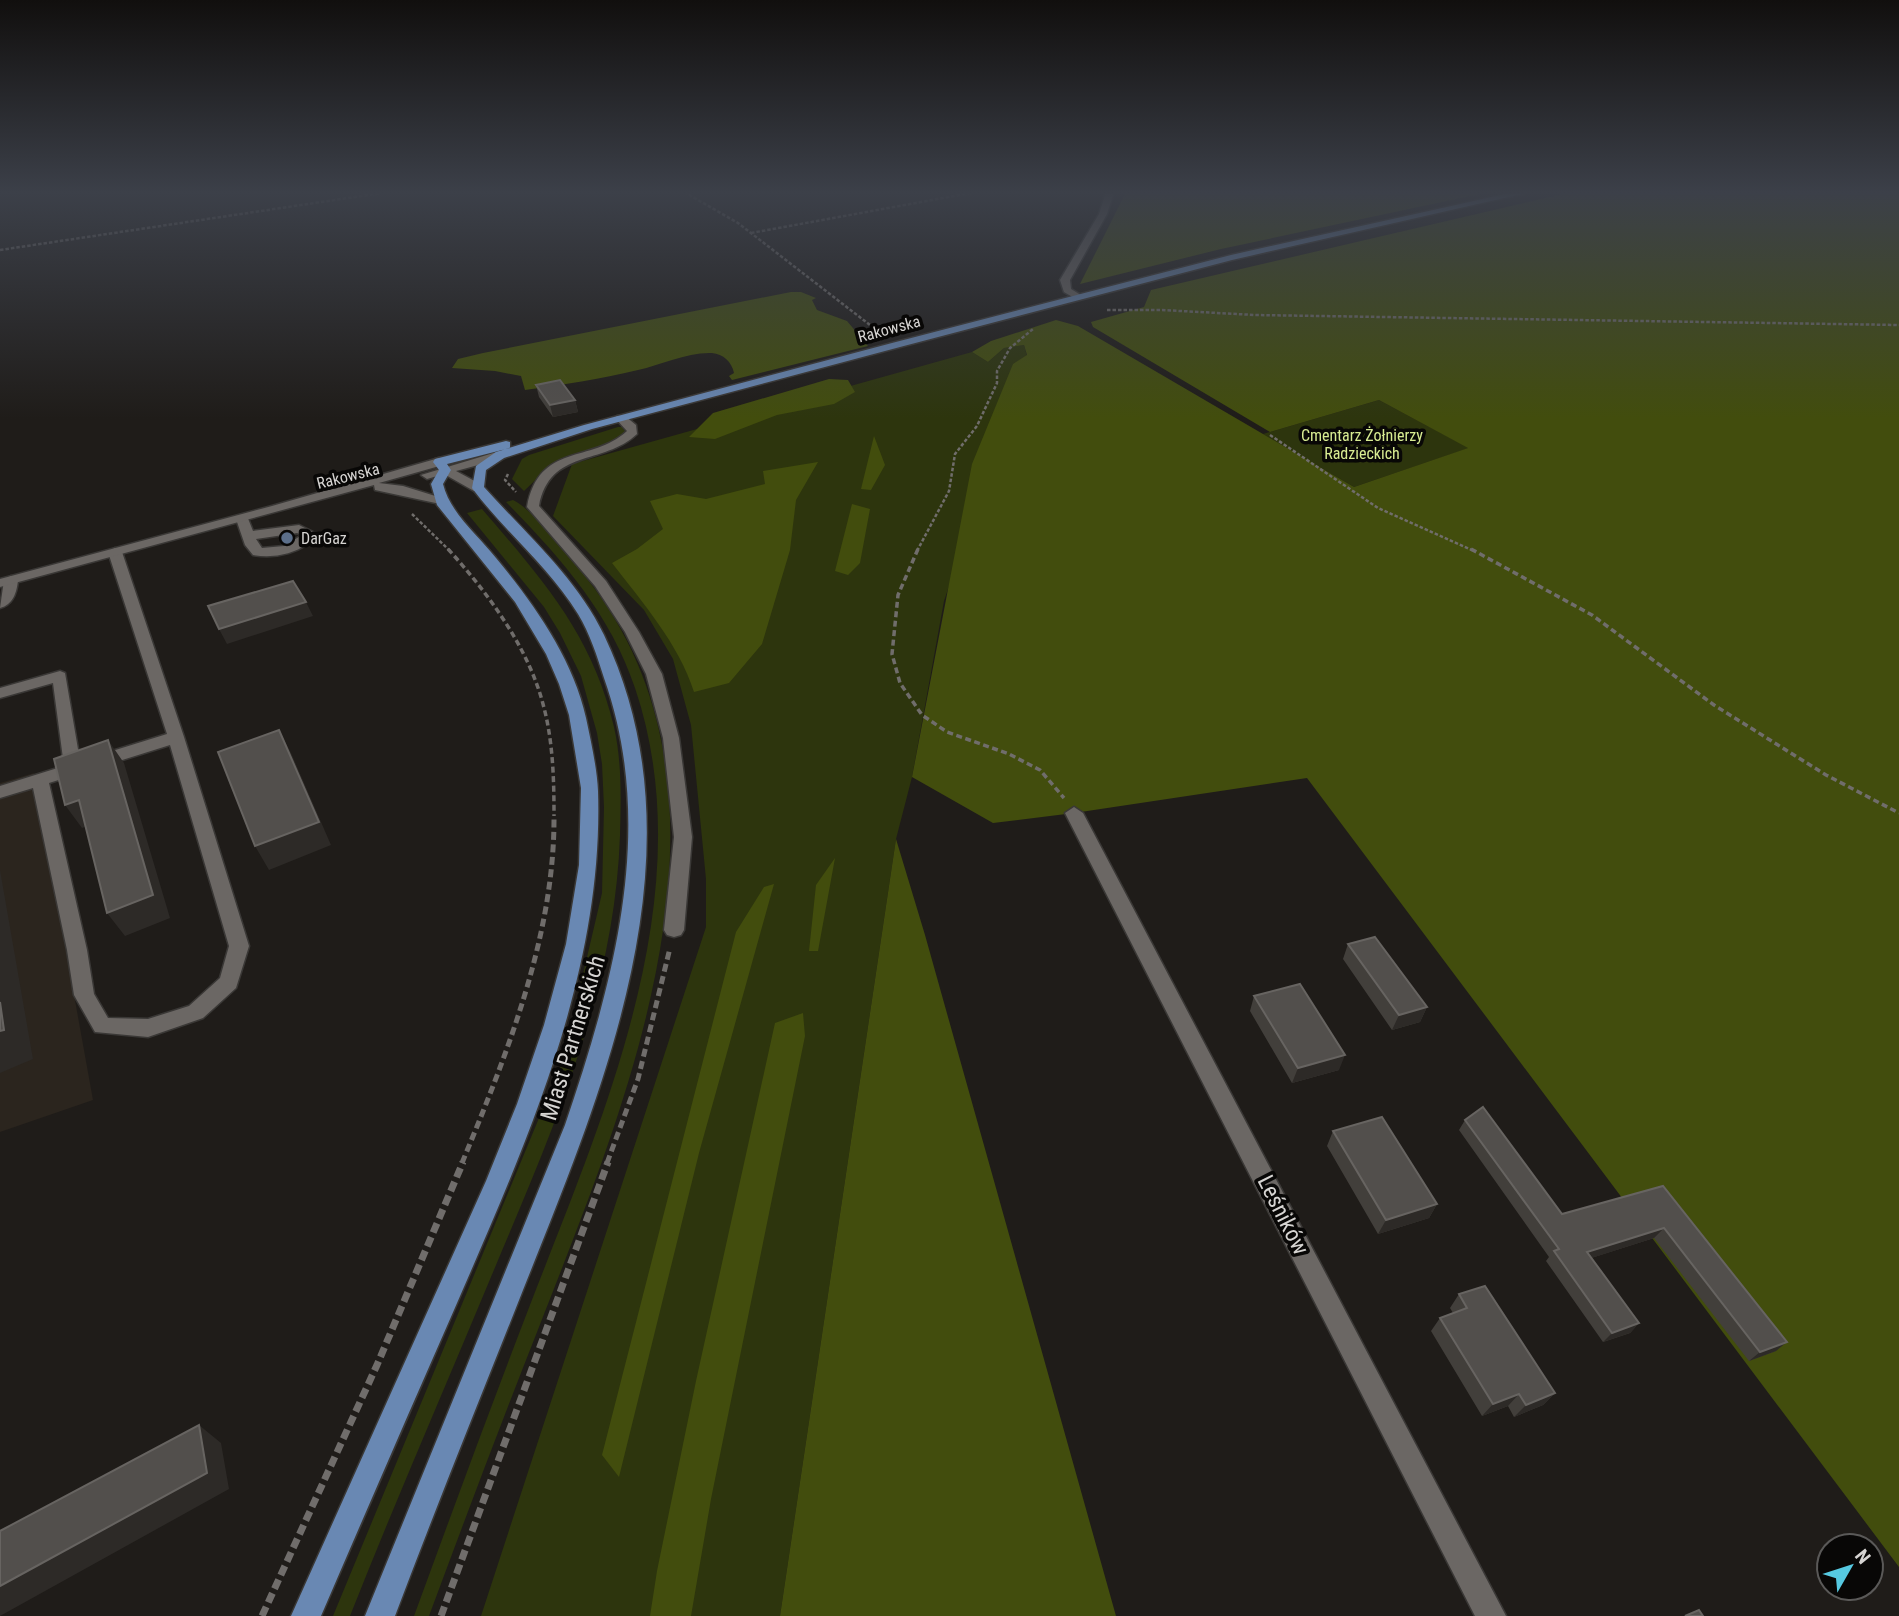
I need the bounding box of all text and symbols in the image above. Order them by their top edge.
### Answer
street label: Rakowska [856,312,922,346]
park label: Cmentarz Żołnierzy Radzieckich [1301,426,1423,463]
street label: Rakowska [315,459,381,493]
place label: DarGaz [301,529,347,548]
marker: DarGaz [279,530,295,546]
street label: Miast Partnerskich [535,952,611,1124]
street label: Leśników [1252,1171,1314,1259]
north arrow [1815,1532,1885,1602]
text: N [1850,1545,1875,1568]

